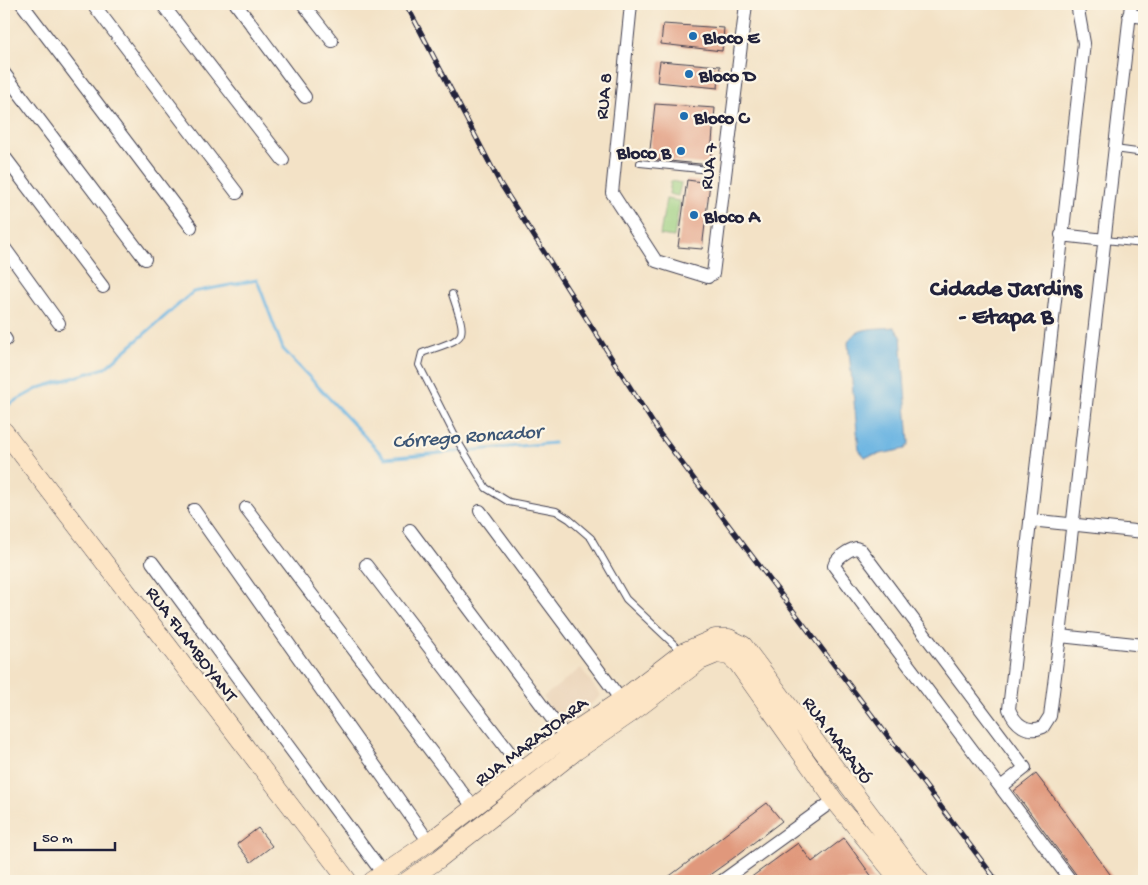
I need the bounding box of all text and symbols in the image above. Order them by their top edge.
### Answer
place label: Bloco E [702,28,761,51]
marker: Bloco E [687,30,699,42]
place label: Bloco D [698,66,757,89]
marker: Bloco D [683,68,695,80]
street label: RUA 8 [592,72,619,121]
place label: Bloco C [693,108,751,131]
marker: Bloco C [678,110,690,122]
street label: RUA 7 [696,141,725,191]
place label: Bloco B [616,143,672,166]
marker: Bloco B [675,145,687,157]
place label: Bloco A [703,207,762,230]
marker: Bloco A [688,209,700,221]
district label: Cidade Jardins - Etapa B [930,276,1083,333]
water label: Córrego Roncador [392,422,547,455]
street label: RUA FLAMBOYANT [139,583,242,708]
street label: RUA MARAJOARA [471,692,595,793]
street label: RUA MARAJÓ [796,693,877,790]
scale bar [35,820,115,852]
text: 50 m [42,830,73,848]

